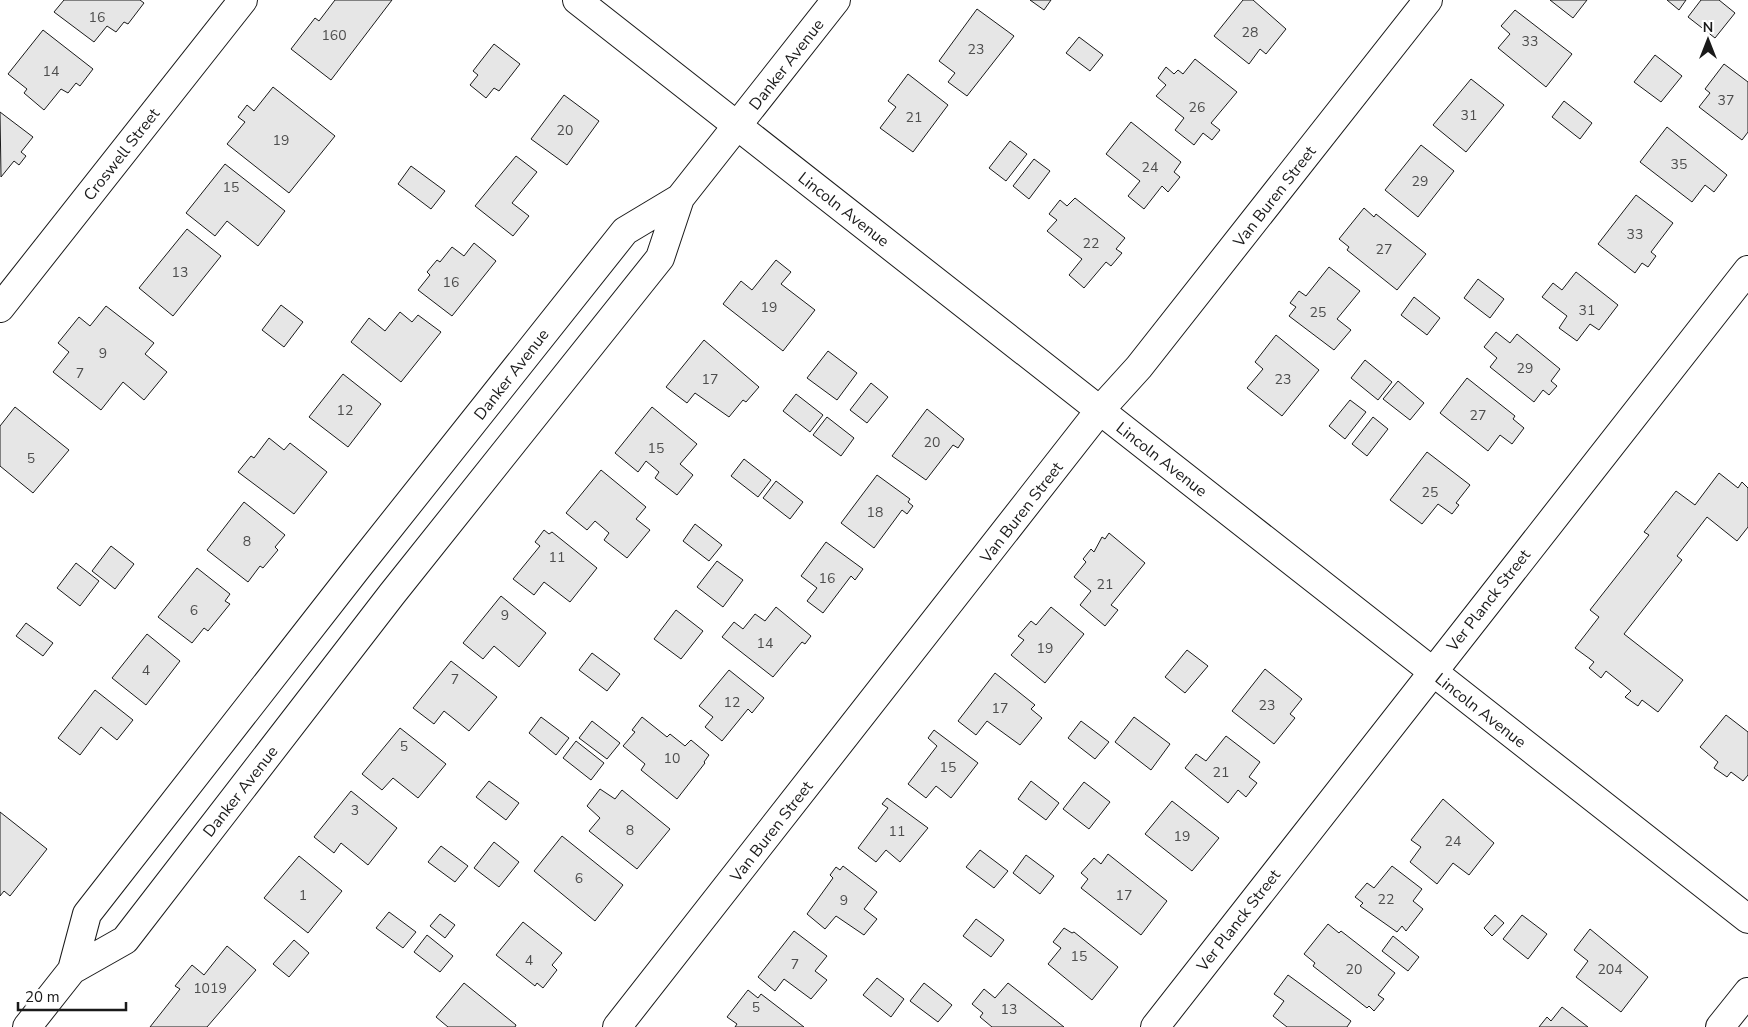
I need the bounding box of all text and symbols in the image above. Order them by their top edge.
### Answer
house number: 16 [89,8,105,27]
street label: Danker Avenue [744,14,829,115]
north arrow [1683,15,1733,65]
text: N [1703,18,1713,37]
house number: 28 [1242,23,1258,42]
house number: 160 [321,26,347,45]
house number: 33 [1522,32,1538,51]
house number: 23 [968,40,984,59]
house number: 14 [43,62,59,81]
house number: 37 [1718,91,1734,110]
house number: 26 [1189,98,1205,117]
street label: Croswell Street [79,103,165,205]
house number: 31 [1461,106,1477,125]
house number: 21 [906,108,922,127]
house number: 20 [557,121,573,140]
house number: 19 [273,131,289,150]
street label: Van Buren Street [1228,141,1321,252]
house number: 35 [1671,155,1687,174]
house number: 24 [1142,158,1158,177]
street label: Lincoln Avenue [793,167,894,252]
house number: 29 [1412,172,1428,191]
house number: 15 [223,178,239,197]
house number: 33 [1627,225,1643,244]
house number: 22 [1083,234,1099,253]
house number: 27 [1376,240,1392,259]
house number: 13 [172,263,188,282]
house number: 16 [443,273,459,292]
house number: 19 [761,298,777,317]
house number: 31 [1579,301,1595,320]
house number: 25 [1310,303,1326,322]
street label: Danker Avenue [469,324,554,425]
house number: 9 [99,344,107,363]
house number: 29 [1517,359,1533,378]
house number: 7 [76,364,84,383]
house number: 17 [702,370,718,389]
house number: 23 [1275,370,1291,389]
house number: 12 [337,401,353,420]
house number: 27 [1470,406,1486,425]
street label: Lincoln Avenue [1111,417,1212,502]
house number: 20 [924,433,940,452]
house number: 15 [648,439,664,458]
house number: 5 [27,449,35,468]
street label: Van Buren Street [975,457,1068,568]
house number: 25 [1422,483,1438,502]
house number: 18 [867,503,883,522]
house number: 8 [243,532,251,551]
street label: Ver Planck Street [1441,545,1536,657]
house number: 11 [549,548,565,567]
house number: 16 [819,569,835,588]
house number: 21 [1097,575,1113,594]
house number: 6 [190,601,198,620]
house number: 9 [501,606,509,625]
house number: 14 [757,634,773,653]
house number: 19 [1037,639,1053,658]
house number: 4 [142,661,150,680]
street label: Lincoln Avenue [1430,668,1531,753]
house number: 7 [451,670,459,689]
house number: 12 [724,693,740,712]
house number: 23 [1259,696,1275,715]
house number: 17 [992,699,1008,718]
house number: 5 [400,737,408,756]
street label: Danker Avenue [198,741,283,842]
house number: 10 [664,749,680,768]
house number: 15 [940,758,956,777]
house number: 21 [1213,763,1229,782]
street label: Van Buren Street [725,776,818,887]
house number: 3 [351,801,359,820]
house number: 8 [626,821,634,840]
house number: 11 [889,822,905,841]
house number: 19 [1174,827,1190,846]
house number: 24 [1445,832,1461,851]
street label: Ver Planck Street [1191,865,1286,977]
house number: 6 [575,869,583,888]
house number: 1 [299,886,307,905]
house number: 17 [1116,886,1132,905]
house number: 22 [1378,890,1394,909]
house number: 9 [840,891,848,910]
house number: 15 [1071,947,1087,966]
house number: 4 [525,951,533,970]
house number: 7 [791,955,799,974]
house number: 20 [1346,960,1362,979]
house number: 204 [1597,960,1623,979]
house number: 1019 [193,979,227,998]
scale bar [18,980,125,1012]
text: 20 m [25,987,60,1007]
house number: 5 [752,998,760,1017]
house number: 13 [1001,1000,1017,1019]

